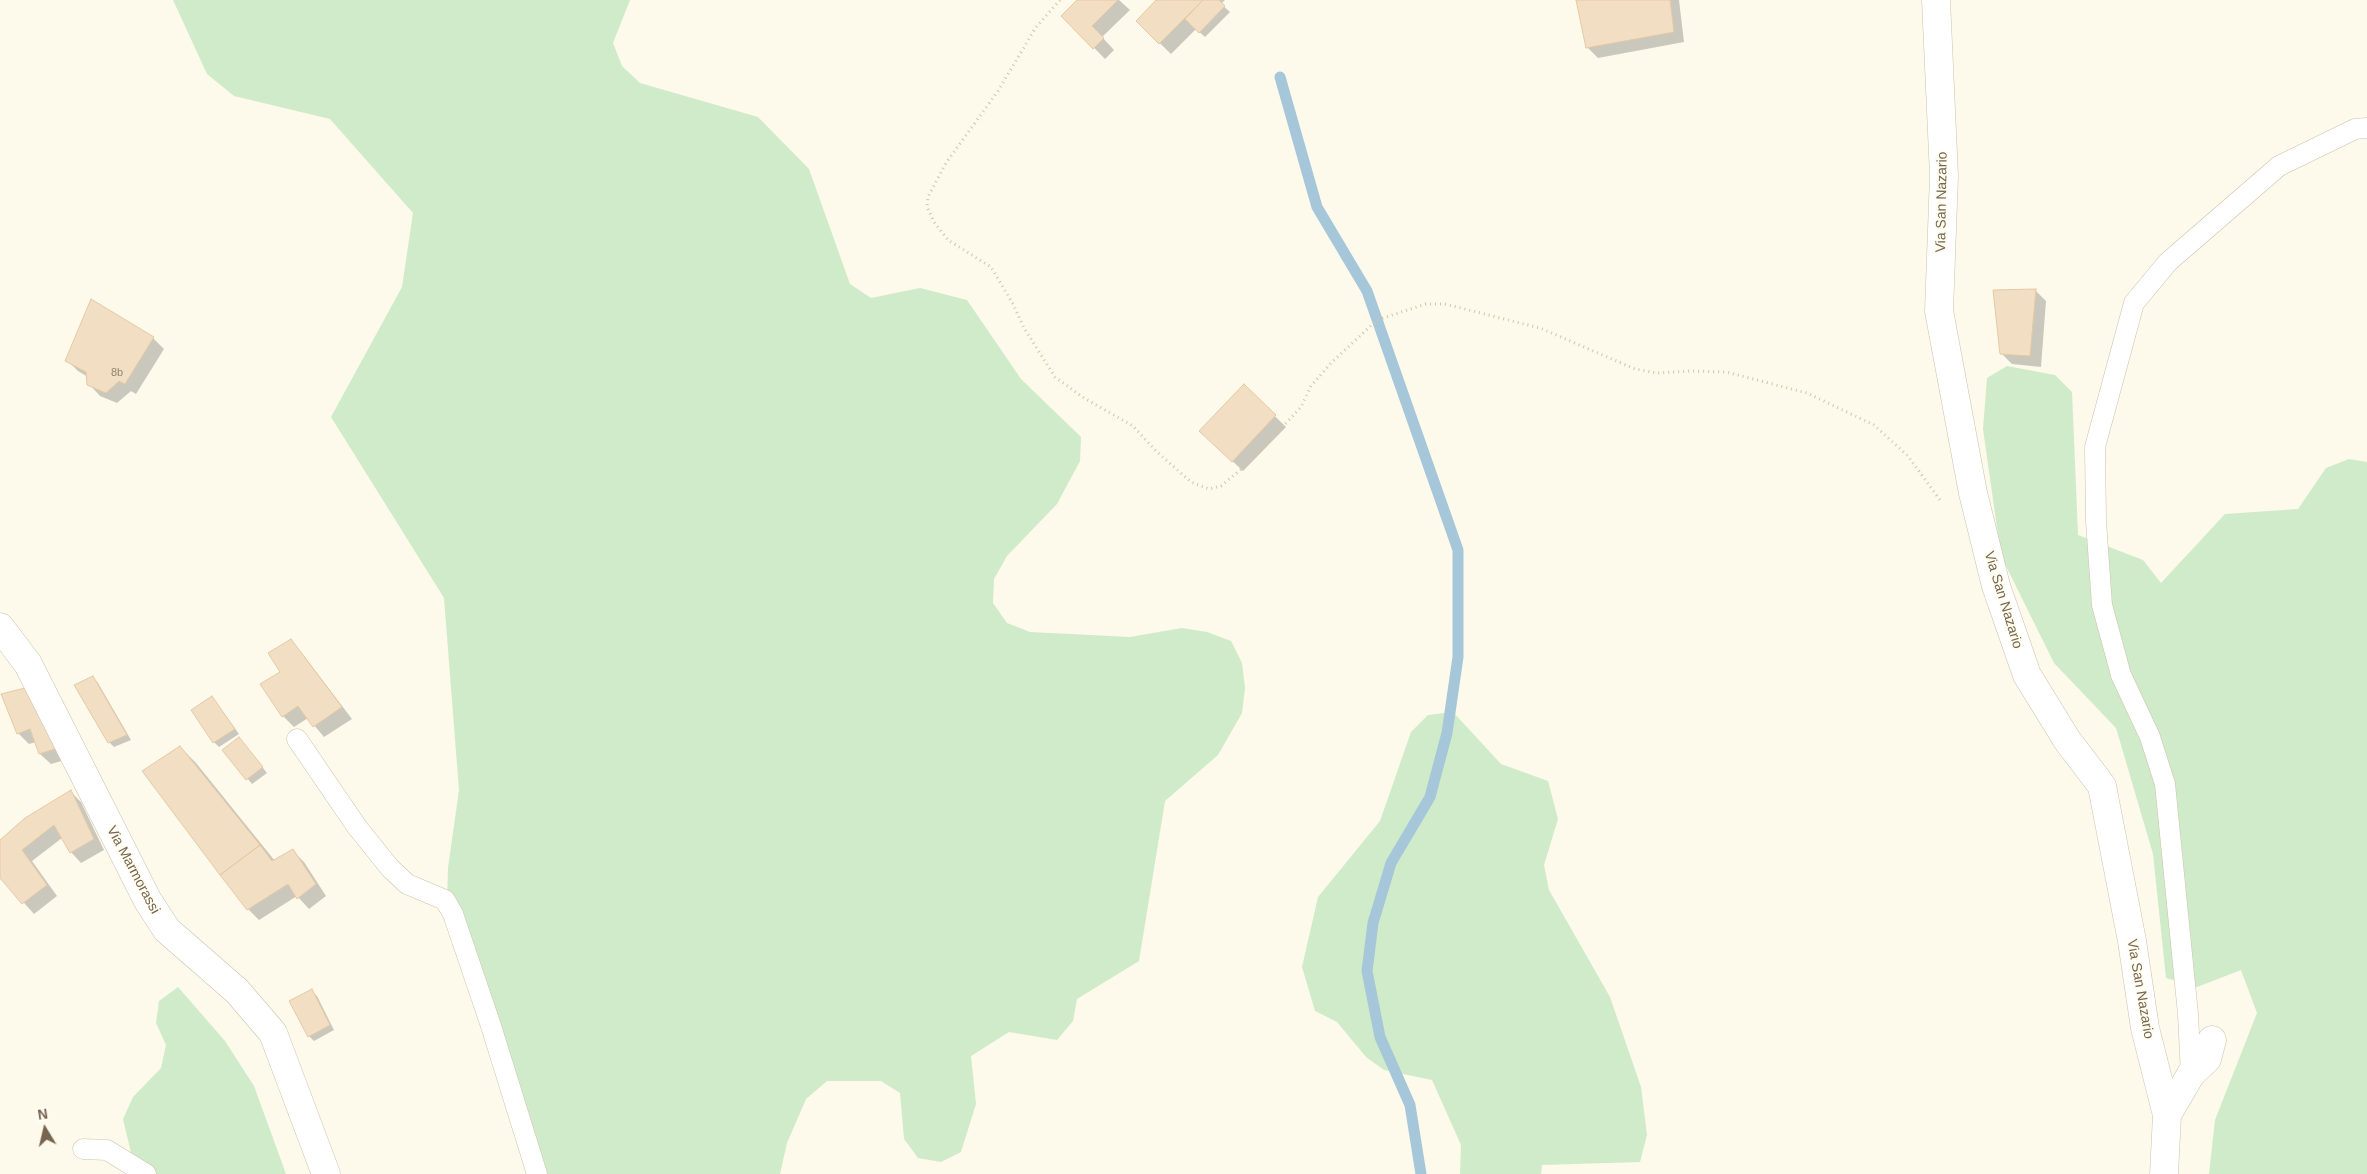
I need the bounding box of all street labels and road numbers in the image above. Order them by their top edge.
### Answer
street label: Via San Nazario [1933,151,1951,253]
street label: Via San Nazario [1980,549,2026,651]
street label: Via Marmorassi [103,823,163,917]
street label: Via San Nazario [2123,938,2157,1040]

